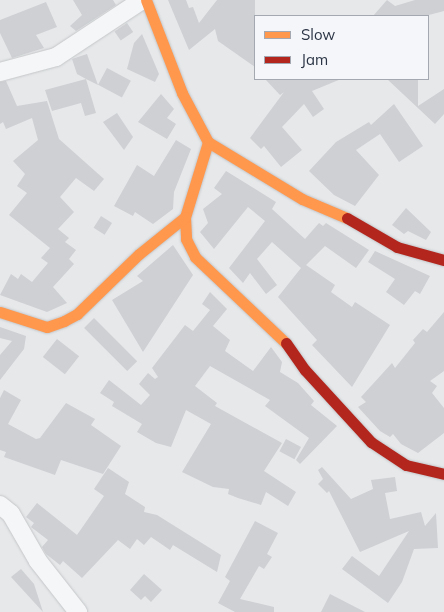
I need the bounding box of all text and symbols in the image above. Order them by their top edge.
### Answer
legend [254,15,429,80]
text: Slow [301,25,335,44]
text: Jam [301,50,328,69]

